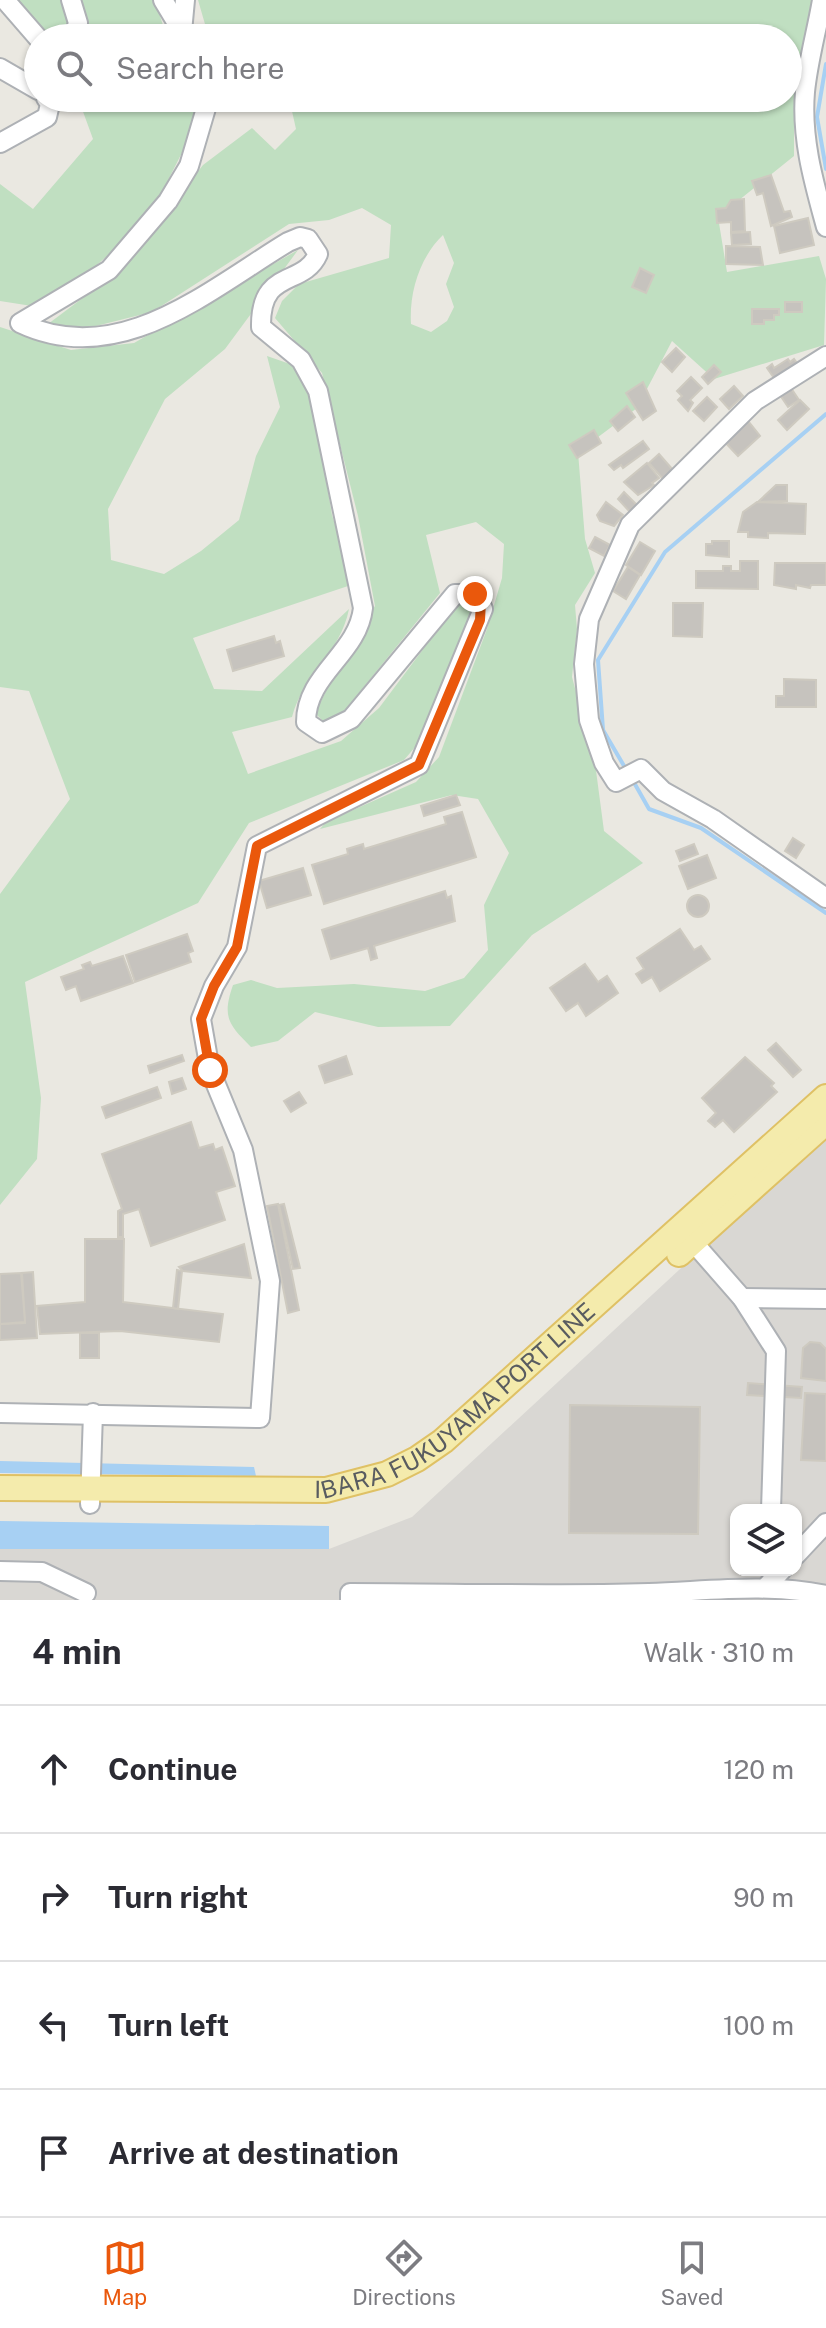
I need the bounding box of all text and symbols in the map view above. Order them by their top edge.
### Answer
search box [24,24,802,112]
icon: search [52,46,96,90]
text: Search here [116,50,284,86]
route end [457,576,493,612]
route start [192,1052,228,1088]
street label: IBARA FUKUYAMA PORT LINE [314,1297,600,1504]
map controls [730,1504,802,1576]
button: layers [730,1504,802,1576]
text: 4 min [32,1632,122,1672]
text: Walk · 310 m [644,1637,794,1668]
icon: ahead [32,1747,76,1791]
text: Continue [108,1751,238,1787]
text: 120 m [723,1754,794,1785]
icon: right [32,1875,76,1919]
text: Turn right [108,1879,248,1915]
text: 90 m [733,1882,794,1913]
icon: left [32,2003,76,2047]
text: Turn left [108,2007,229,2043]
text: 100 m [723,2010,794,2041]
icon: arrive [32,2131,76,2175]
text: Arrive at destination [108,2135,399,2171]
tab: Map [103,2236,147,2310]
tab: Directions [352,2236,456,2310]
tab: Saved [661,2236,723,2310]

